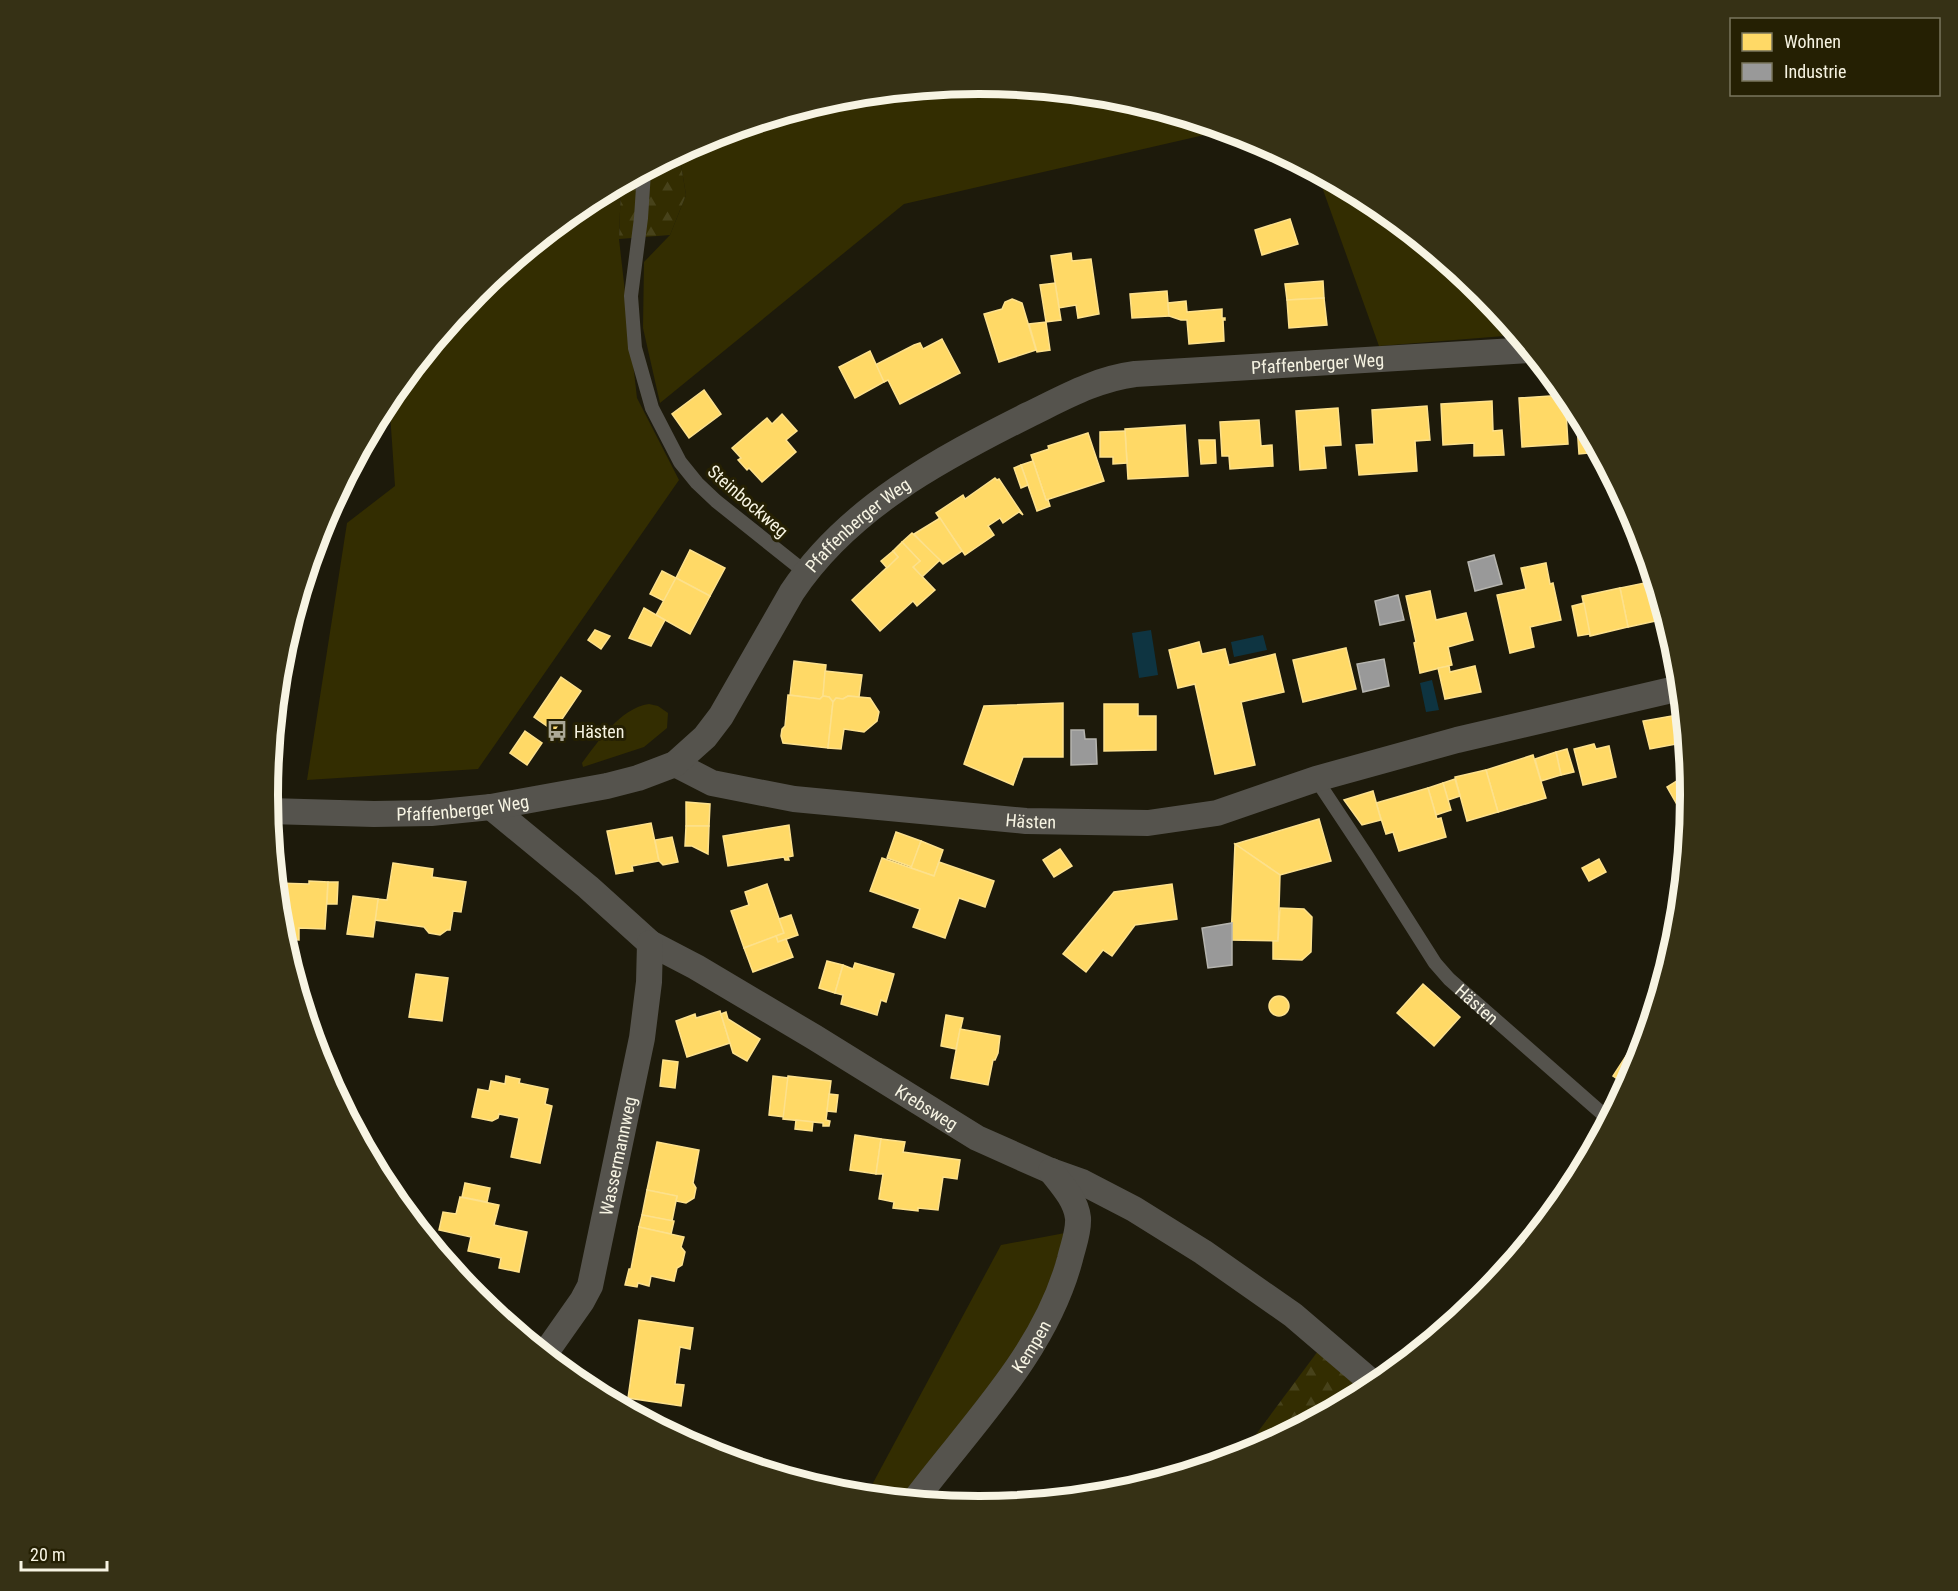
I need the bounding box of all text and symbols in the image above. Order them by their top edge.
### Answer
legend [1730,18,1940,96]
text: Wohnen [1784,31,1841,52]
text: Industrie [1784,61,1846,82]
street label: Pfaffenberger Weg [1251,348,1385,377]
street label: Steinbockweg [704,460,792,542]
street label: Pfaffenberger Weg [800,473,914,576]
bus stop icon: Hästen [545,719,569,743]
place label: Hästen [574,721,624,742]
street label: Pfaffenberger Weg [396,790,530,824]
street label: Hästen [1005,809,1056,832]
street label: Hästen [1451,979,1503,1028]
street label: Krebsweg [892,1080,962,1134]
street label: Wassermannweg [595,1094,640,1217]
street label: Kempen [1007,1317,1055,1377]
scale bar [21,1534,106,1572]
text: 20 m [30,1544,65,1565]

